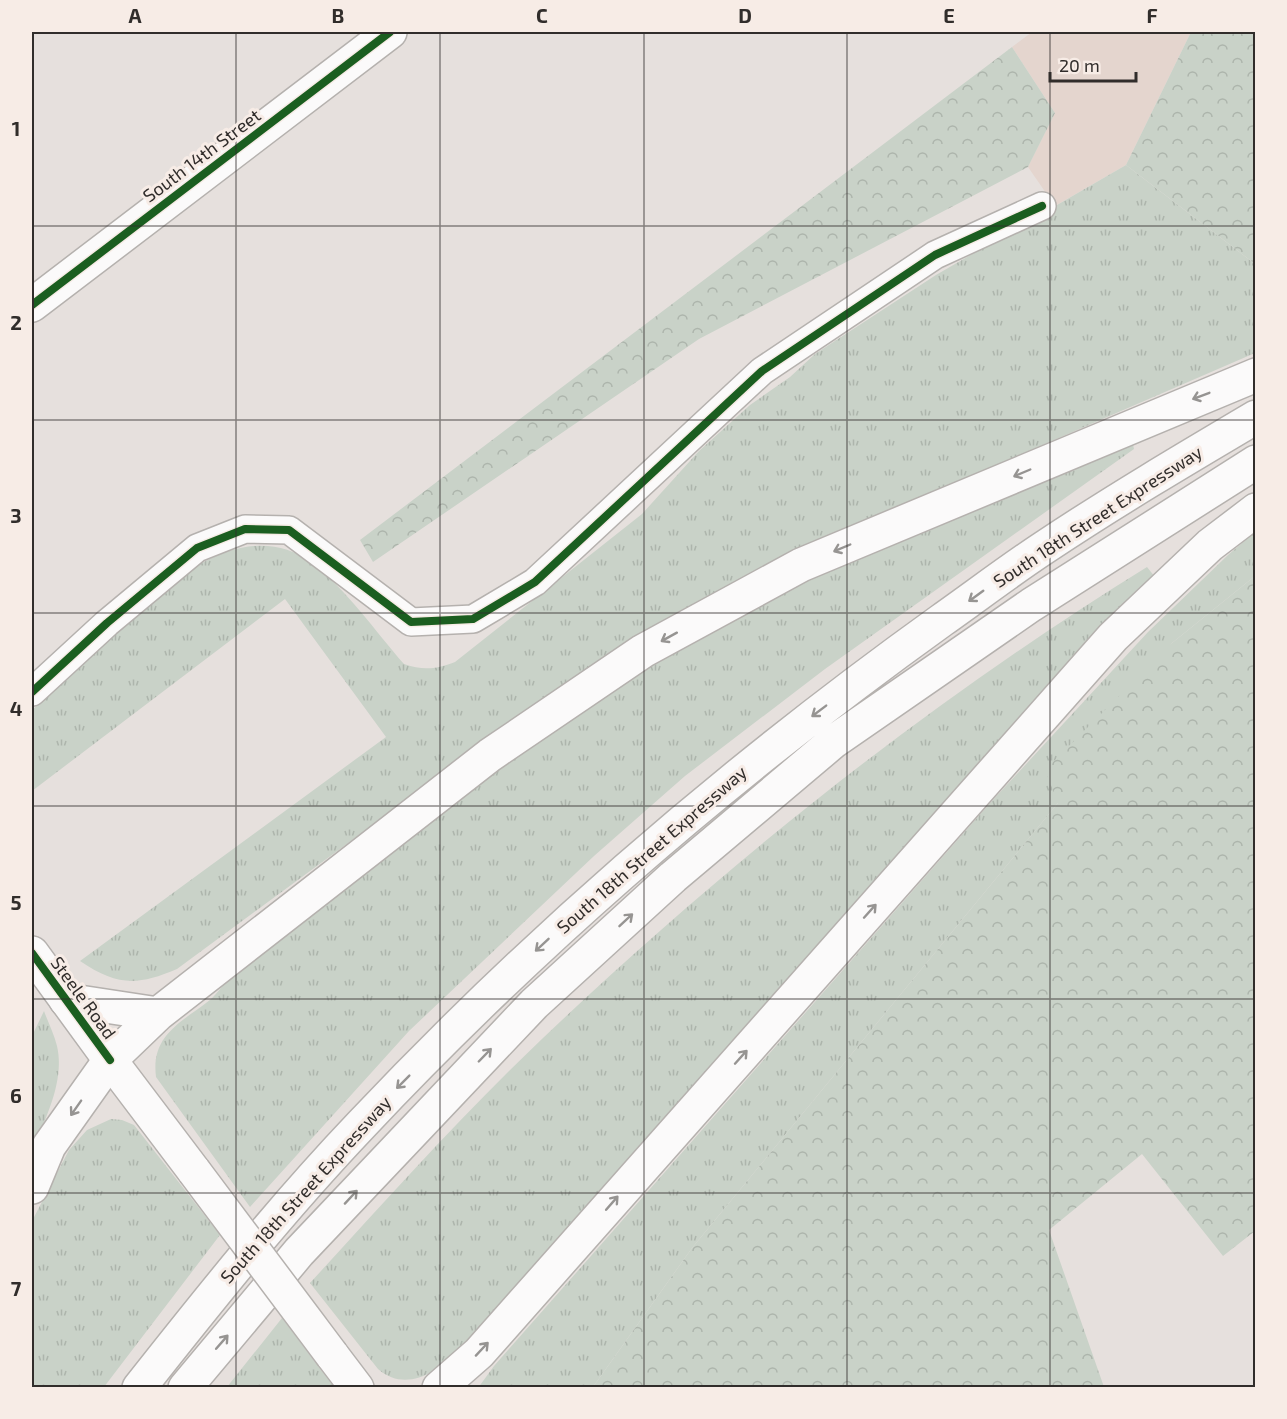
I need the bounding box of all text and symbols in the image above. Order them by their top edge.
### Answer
text: A [128,3,142,27]
text: B [332,3,344,27]
text: C [536,3,548,27]
text: D [738,3,752,27]
text: E [943,3,955,27]
text: F [1146,3,1158,27]
scale bar [1050,45,1136,83]
text: 20 m [1059,54,1100,76]
street label: South 14th Street [138,104,265,207]
text: 1 [12,116,20,140]
text: 2 [10,310,22,334]
one-way arrow [1192,391,1211,402]
street label: South 18th Street Expressway [989,440,1206,592]
one-way arrow [1013,467,1031,479]
text: 3 [10,503,22,527]
one-way arrow [833,543,852,554]
one-way arrow [969,590,985,602]
one-way arrow [661,631,678,643]
text: 4 [10,696,23,720]
one-way arrow [811,704,827,717]
street label: South 18th Street Expressway [552,760,751,938]
text: 5 [10,890,22,914]
one-way arrow [863,904,877,919]
one-way arrow [618,913,633,927]
one-way arrow [535,938,550,952]
street label: Steele Road [46,952,121,1043]
one-way arrow [478,1048,493,1063]
one-way arrow [734,1050,748,1065]
one-way arrow [396,1074,411,1089]
text: 6 [10,1083,22,1107]
street label: South 18th Street Expressway [215,1091,396,1288]
one-way arrow [70,1099,82,1115]
one-way arrow [344,1189,358,1204]
one-way arrow [605,1196,619,1211]
text: 7 [11,1276,22,1300]
one-way arrow [215,1334,228,1350]
one-way arrow [475,1341,489,1356]

